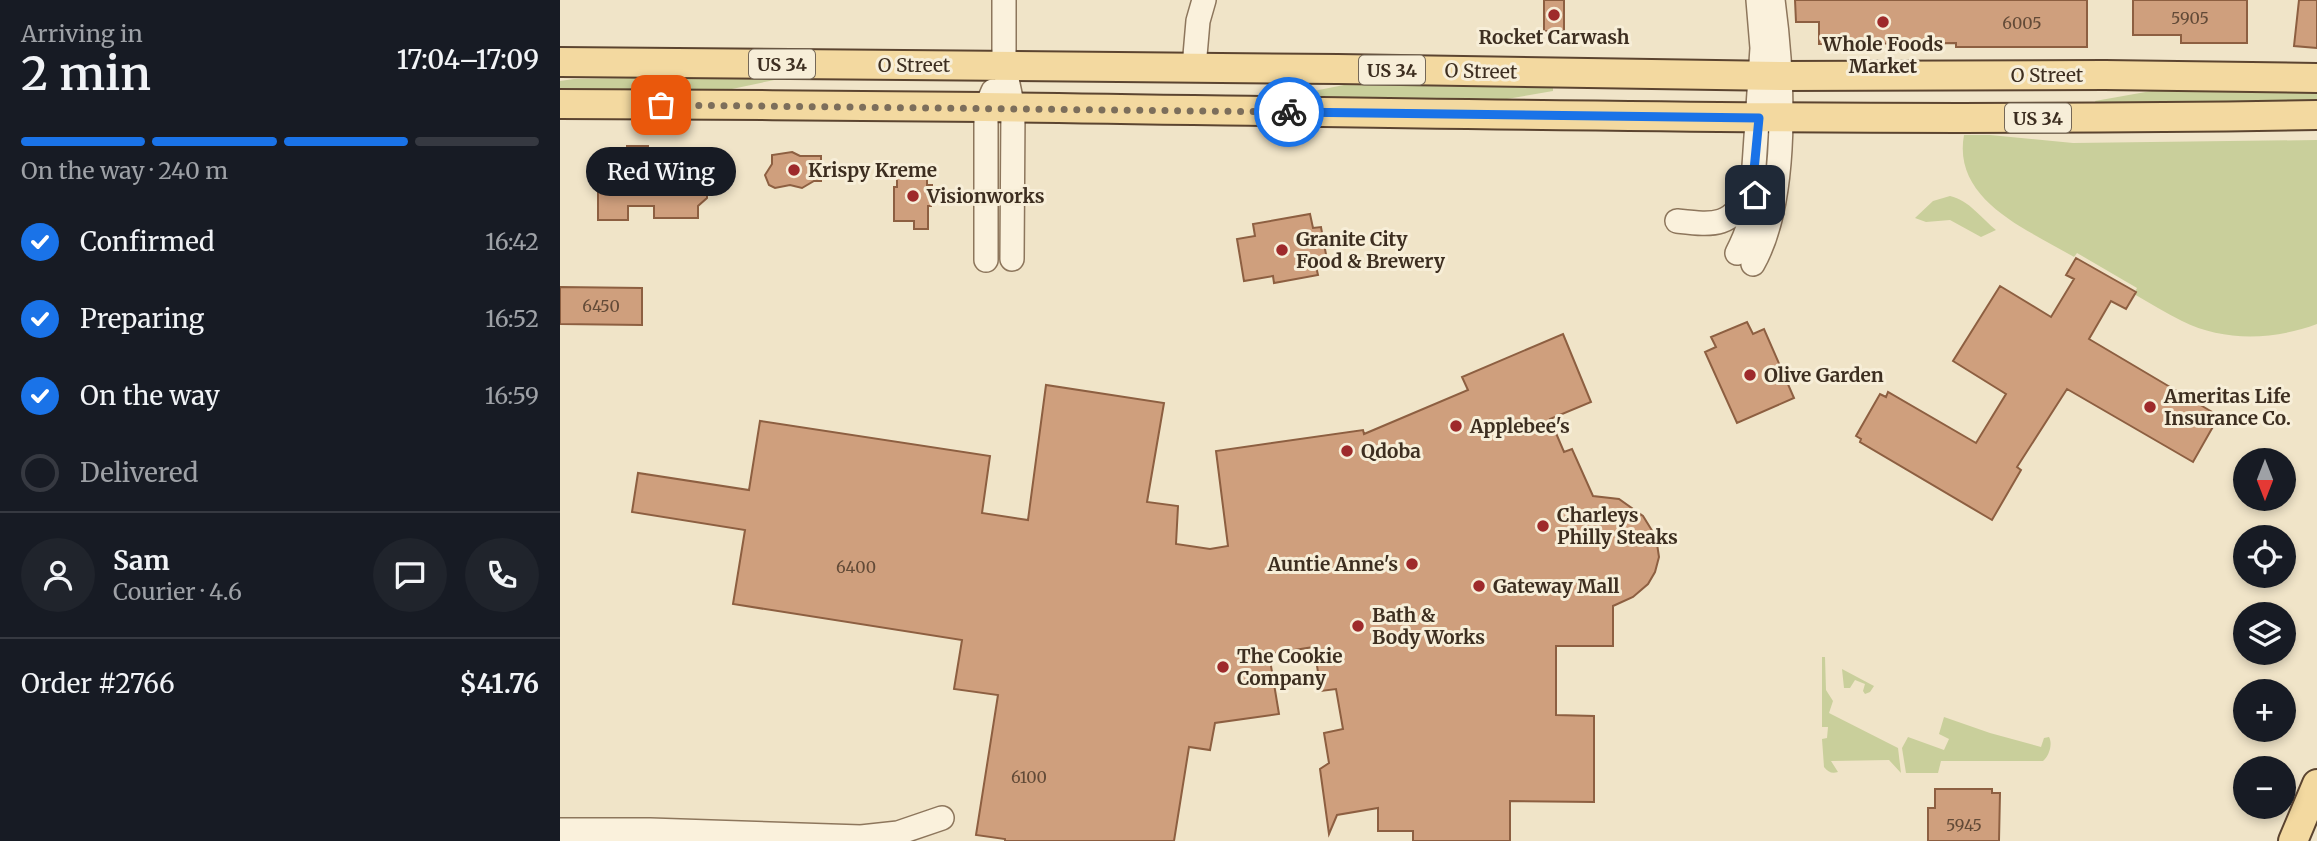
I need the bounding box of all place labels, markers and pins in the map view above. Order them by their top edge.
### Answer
marker: Rocket Carwash [1546,7,1562,23]
marker: Whole Foods Market [1875,14,1891,30]
place label: Rocket Carwash [1478,25,1630,49]
place label: Whole Foods Market [1822,32,1944,78]
pin [631,75,691,135]
callout: Red Wing [586,147,736,196]
place label: Krispy Kreme [808,158,937,182]
marker: Krispy Kreme [786,162,802,178]
pin [1725,165,1785,225]
place label: Visionworks [926,184,1045,208]
marker: Visionworks [905,188,921,204]
place label: Granite City Food & Brewery [1296,227,1446,273]
marker: Granite City Food & Brewery [1274,242,1290,258]
place label: Olive Garden [1764,363,1884,387]
marker: Olive Garden [1742,367,1758,383]
place label: Ameritas Life Insurance Co. [2163,384,2291,430]
marker: Ameritas Life Insurance Co. [2142,399,2158,415]
place label: Applebee's [1469,414,1570,438]
marker: Applebee's [1448,418,1464,434]
place label: Qdoba [1361,439,1421,463]
marker: Qdoba [1339,443,1355,459]
place label: Charleys Philly Steaks [1557,503,1678,549]
marker: Charleys Philly Steaks [1535,518,1551,534]
place label: Auntie Anne's [1267,552,1398,576]
marker: Auntie Anne's [1404,556,1420,572]
place label: Gateway Mall [1493,574,1620,598]
marker: Gateway Mall [1471,578,1487,594]
place label: Bath & Body Works [1372,603,1485,649]
marker: Bath & Body Works [1350,618,1366,634]
place label: The Cookie Company [1237,644,1342,690]
marker: The Cookie Company [1215,659,1231,675]

